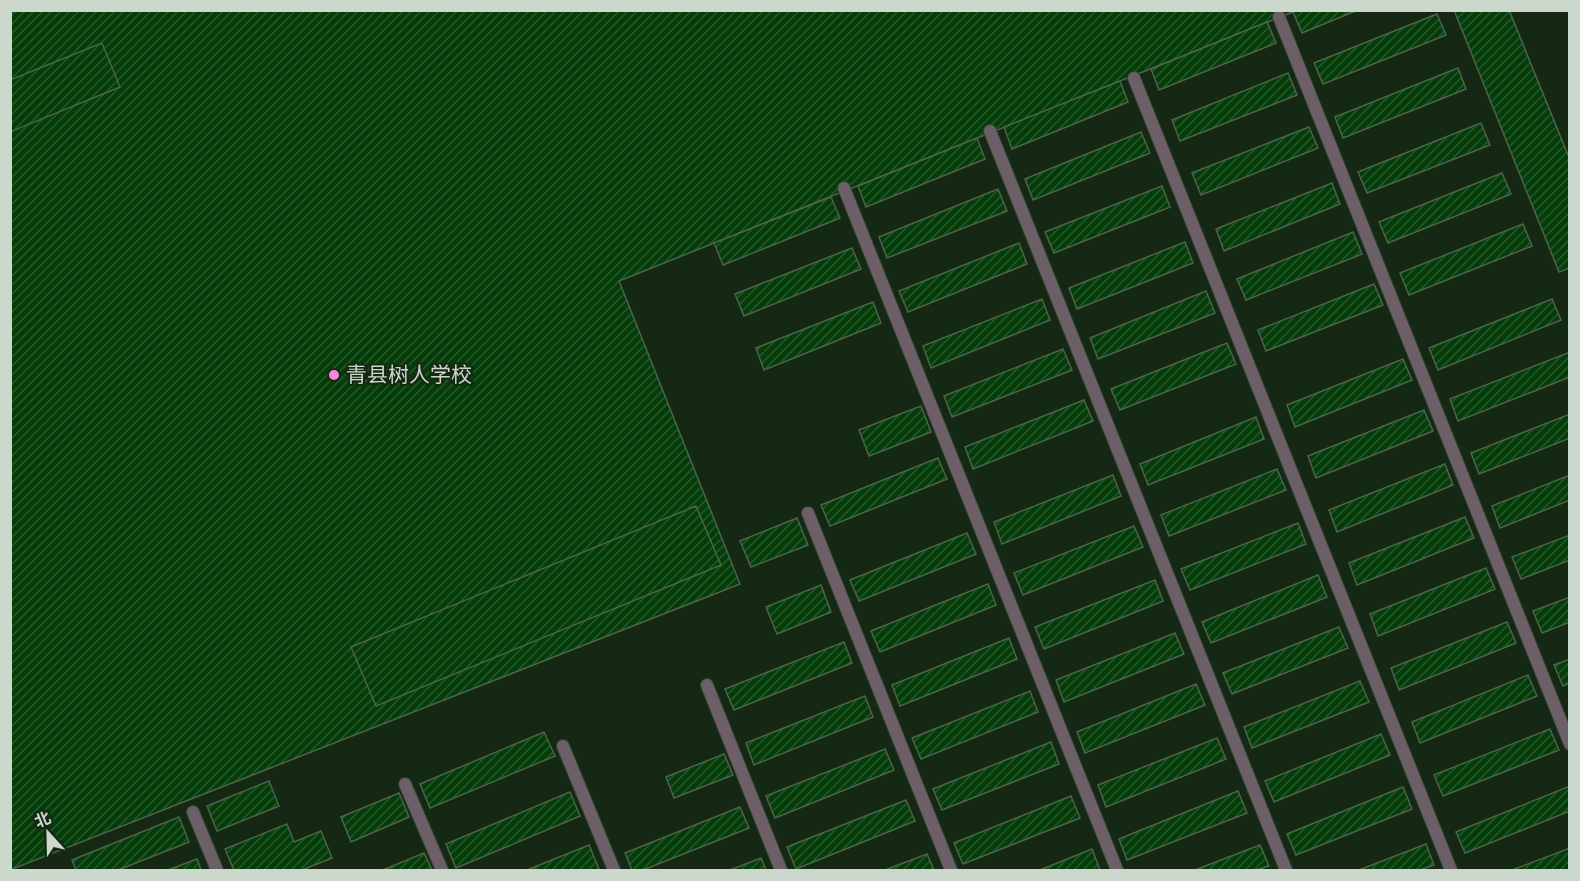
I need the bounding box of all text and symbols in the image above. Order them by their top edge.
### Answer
place label: 青县树人学校 [346,362,472,388]
marker: 青县树人学校 [327,368,341,382]
north arrow [18,803,78,863]
text: 北 [32,808,54,831]

